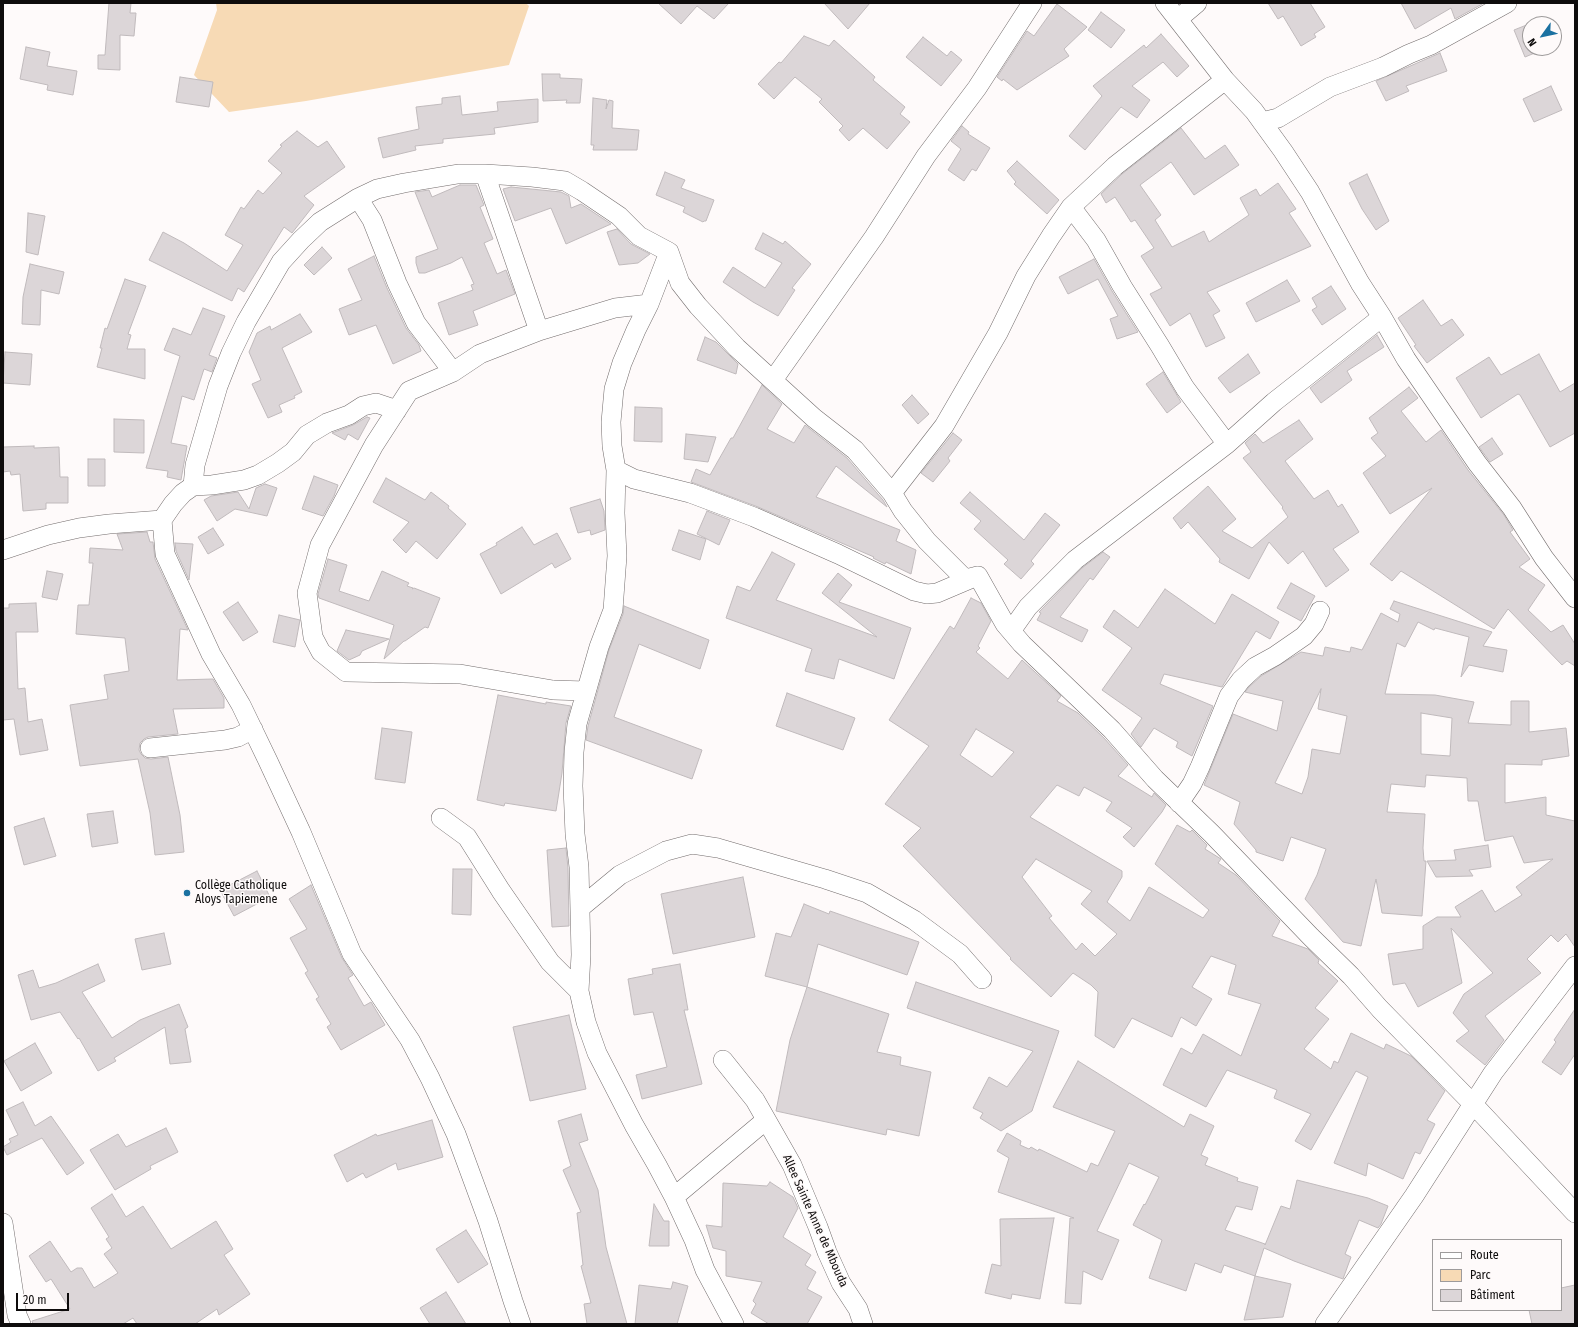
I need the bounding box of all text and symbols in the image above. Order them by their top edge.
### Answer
north arrow [1522,16,1562,56]
text: N [1525,36,1540,49]
place label: Collège Catholique Aloys Tapiemene [195,879,287,907]
marker: Collège Catholique Aloys Tapiemene [182,888,192,898]
street label: Allee Sainte Anne de Mbouda [779,1152,851,1290]
legend [1432,1239,1562,1311]
text: Route [1470,1248,1499,1262]
text: Parc [1470,1268,1491,1282]
scale bar [18,1285,71,1311]
text: Bâtiment [1470,1288,1515,1302]
text: 20 m [23,1293,47,1307]

